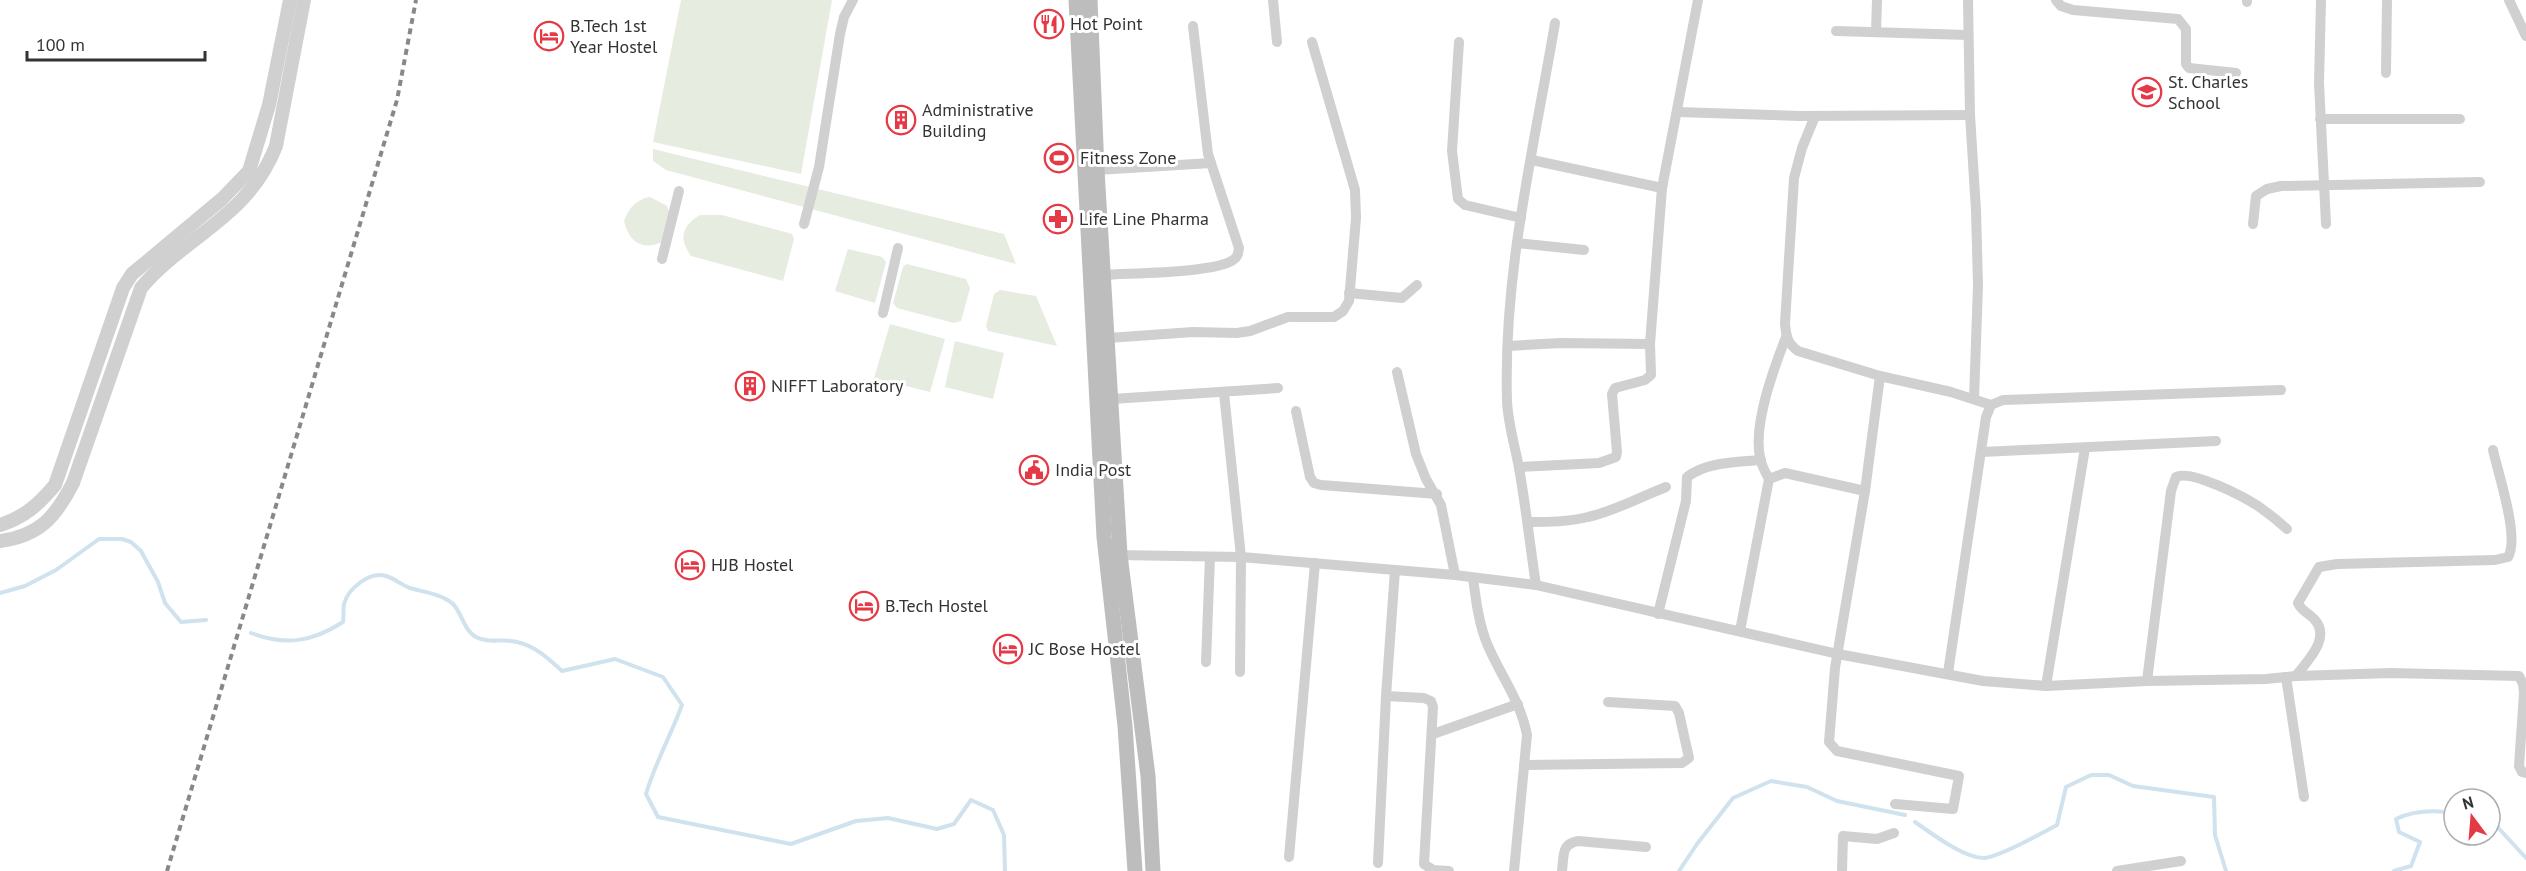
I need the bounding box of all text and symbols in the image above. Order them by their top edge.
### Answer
restaurant icon: Hot Point [1033,8,1065,40]
place label: Hot Point [1070,12,1143,35]
place label: B.Tech 1st Year Hostel [570,14,658,58]
hotel icon: B.Tech 1st Year Hostel [533,20,565,52]
scale bar [27,24,206,62]
text: 100 m [36,33,85,56]
place label: St. Charles School [2168,70,2248,114]
school or university icon: St. Charles School [2131,76,2163,108]
place label: Administrative Building [922,98,1034,142]
building icon: Administrative Building [885,104,917,136]
sports icon: Fitness Zone [1043,142,1075,174]
place label: Fitness Zone [1080,146,1176,169]
pharmacy icon: Life Line Pharma [1042,203,1074,235]
place label: Life Line Pharma [1079,207,1209,230]
building icon: NIFFT Laboratory [734,370,766,402]
place label: NIFFT Laboratory [771,374,904,397]
public building icon: India Post [1018,454,1050,486]
place label: India Post [1055,458,1131,481]
hotel icon: HJB Hostel [674,549,706,581]
place label: HJB Hostel [711,553,794,576]
hotel icon: B.Tech Hostel [848,590,880,622]
place label: B.Tech Hostel [885,594,989,617]
hotel icon: JC Bose Hostel [992,633,1024,665]
place label: JC Bose Hostel [1028,637,1141,660]
north arrow [2442,787,2502,847]
text: N [2460,792,2476,814]

